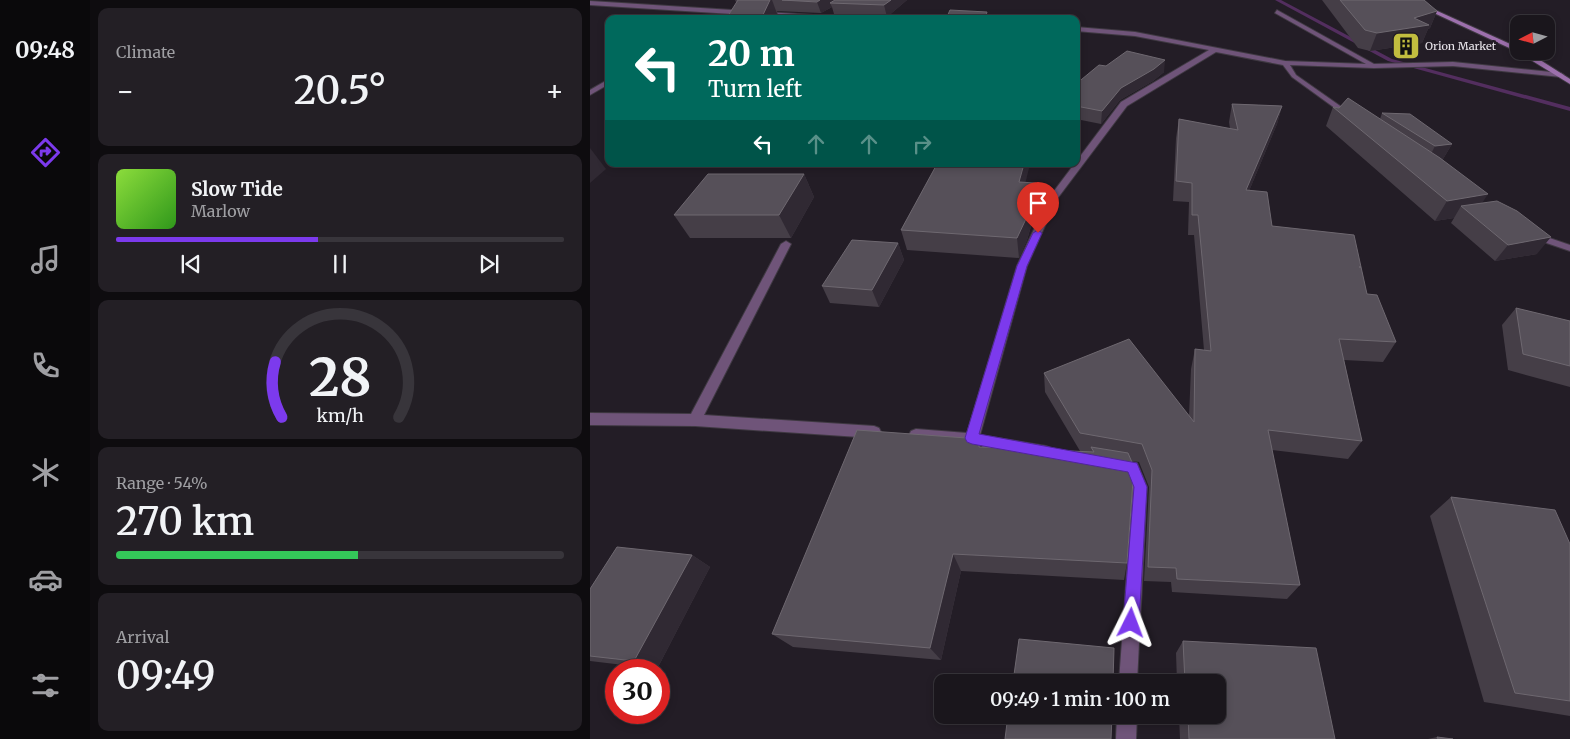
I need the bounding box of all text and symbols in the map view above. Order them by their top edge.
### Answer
north arrow [1510,15,1555,60]
map controls [1510,15,1555,60]
building icon: Orion Market [1391,31,1421,61]
text: 20 m [708,32,795,76]
icon: left [625,35,690,100]
text: 09:48 [15,36,75,64]
place label: Orion Market [1425,39,1497,53]
text: Climate [116,42,175,62]
text: 20.5° [294,67,386,114]
text: − [116,73,135,109]
text: + [545,73,564,109]
text: Turn left [708,75,802,103]
icon: left [749,130,777,158]
icon: ahead [802,130,830,158]
icon: ahead [855,130,883,158]
icon: right [908,130,936,158]
icon: directions [28,135,63,170]
text: Slow Tide [191,177,283,201]
pin [1017,182,1059,233]
icon: arrive [1024,189,1052,217]
text: Marlow [191,201,250,221]
icon: music [28,242,63,277]
icon: previous [177,250,205,278]
icon: pause [326,250,354,278]
icon: next [475,250,503,278]
text: 28 [309,345,371,410]
icon: phone [28,348,63,383]
text: km/h [316,404,364,427]
icon: climate [28,455,63,490]
text: Range · 54% [116,473,207,493]
text: 270 km [116,498,254,545]
icon: car [28,562,63,597]
position arrow [1104,596,1156,648]
text: Arrival [116,627,169,647]
text: 09:49 [116,652,215,699]
speed limit sign: 30 [605,659,670,724]
icon: filters [28,668,63,703]
text: 09:49 · 1 min · 100 m [990,687,1170,711]

